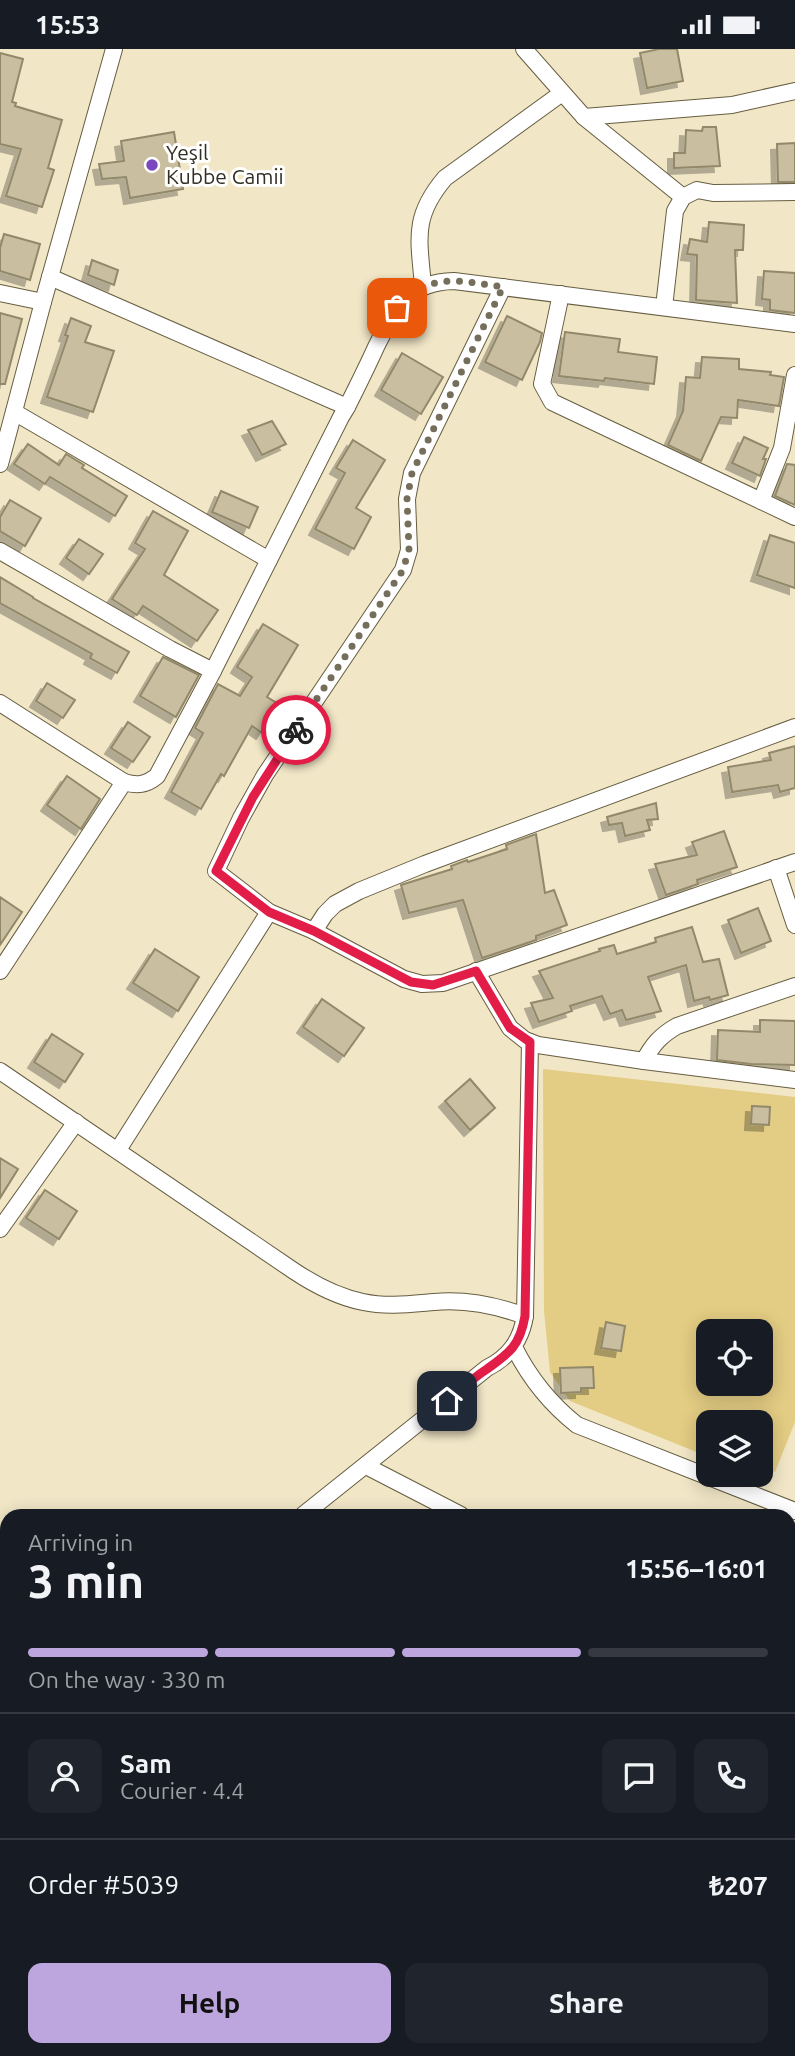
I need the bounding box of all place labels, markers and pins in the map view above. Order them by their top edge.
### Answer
place label: Yeşil Kubbe Camii [166,140,284,188]
marker: Yeşil Kubbe Camii [144,157,160,173]
pin [367,278,427,338]
pin [417,1371,477,1431]

